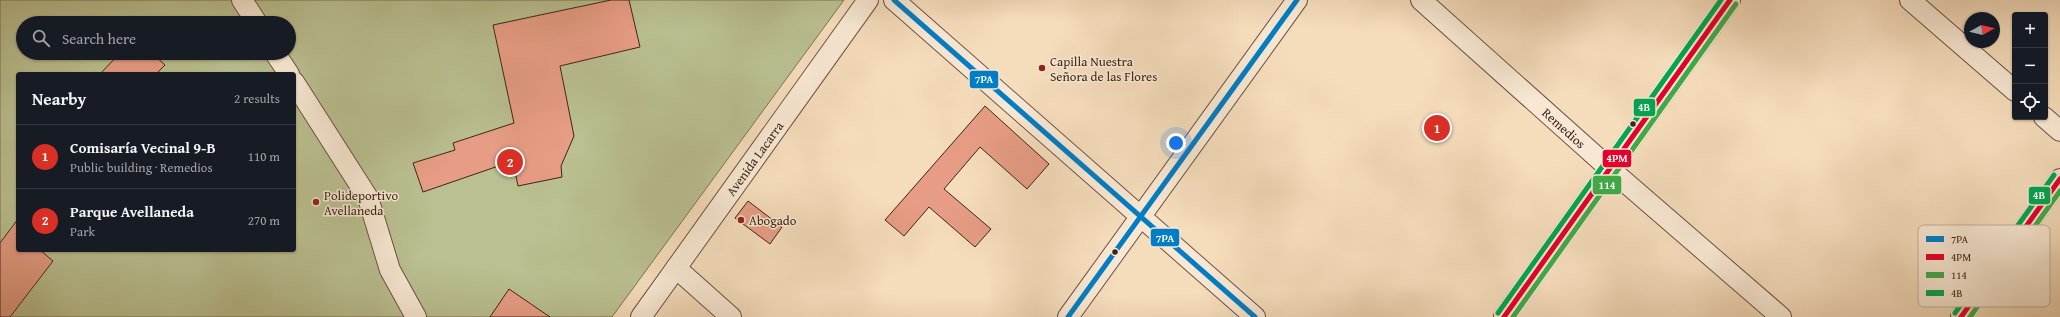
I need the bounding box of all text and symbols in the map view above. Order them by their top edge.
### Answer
north arrow [1964,12,2000,48]
map controls [2012,12,2048,120]
button: + [2012,12,2048,48]
search box [16,16,296,60]
icon: search [30,27,52,49]
text: Search here [62,28,136,49]
button: − [2012,48,2048,84]
place label: Capilla Nuestra Señora de las Flores [1050,52,1157,86]
marker: Capilla Nuestra Señora de las Flores [1037,63,1047,73]
line badge: 7PA [969,70,999,89]
text: 7PA [975,71,993,87]
button: locate [2012,84,2048,120]
text: Nearby [32,86,86,111]
text: 2 results [234,89,280,108]
line badge: 4B [1633,98,1656,117]
text: 4B [1638,99,1650,115]
street label: Remedios [1538,104,1590,153]
pin: 1 [1424,113,1450,143]
street label: Avenida Lacarra [722,117,789,200]
unlabelled marker [1628,119,1638,129]
your location [1166,133,1186,153]
text: Comisaría Vecinal 9-B [70,137,216,158]
text: 1 [42,147,48,166]
text: 110 m [248,147,280,166]
pin: 2 [497,147,523,177]
line badge: 4PM [1602,149,1632,168]
text: 4PM [1606,150,1628,166]
text: Public building · Remedios [70,158,213,177]
line badge: 114 [1592,175,1622,195]
text: 114 [1598,177,1616,193]
place label: Polideportivo Avellaneda [324,186,398,220]
line badge: 4B [2028,186,2051,205]
text: 4B [2033,187,2045,203]
marker: Polideportivo Avellaneda [311,197,321,207]
text: Parque Avellaneda [70,201,194,222]
text: 2 [42,211,48,230]
text: 270 m [248,211,280,230]
place label: Abogado [749,211,797,230]
marker: Abogado [736,215,746,225]
text: Park [70,222,95,241]
legend [1918,225,2050,307]
line badge: 7PA [1150,228,1180,247]
text: 7PA [1156,230,1174,246]
text: 7PA [1951,231,1969,247]
unlabelled marker [1110,247,1120,257]
text: 4PM [1951,249,1971,265]
text: 114 [1951,267,1967,283]
text: 4B [1951,285,1963,301]

